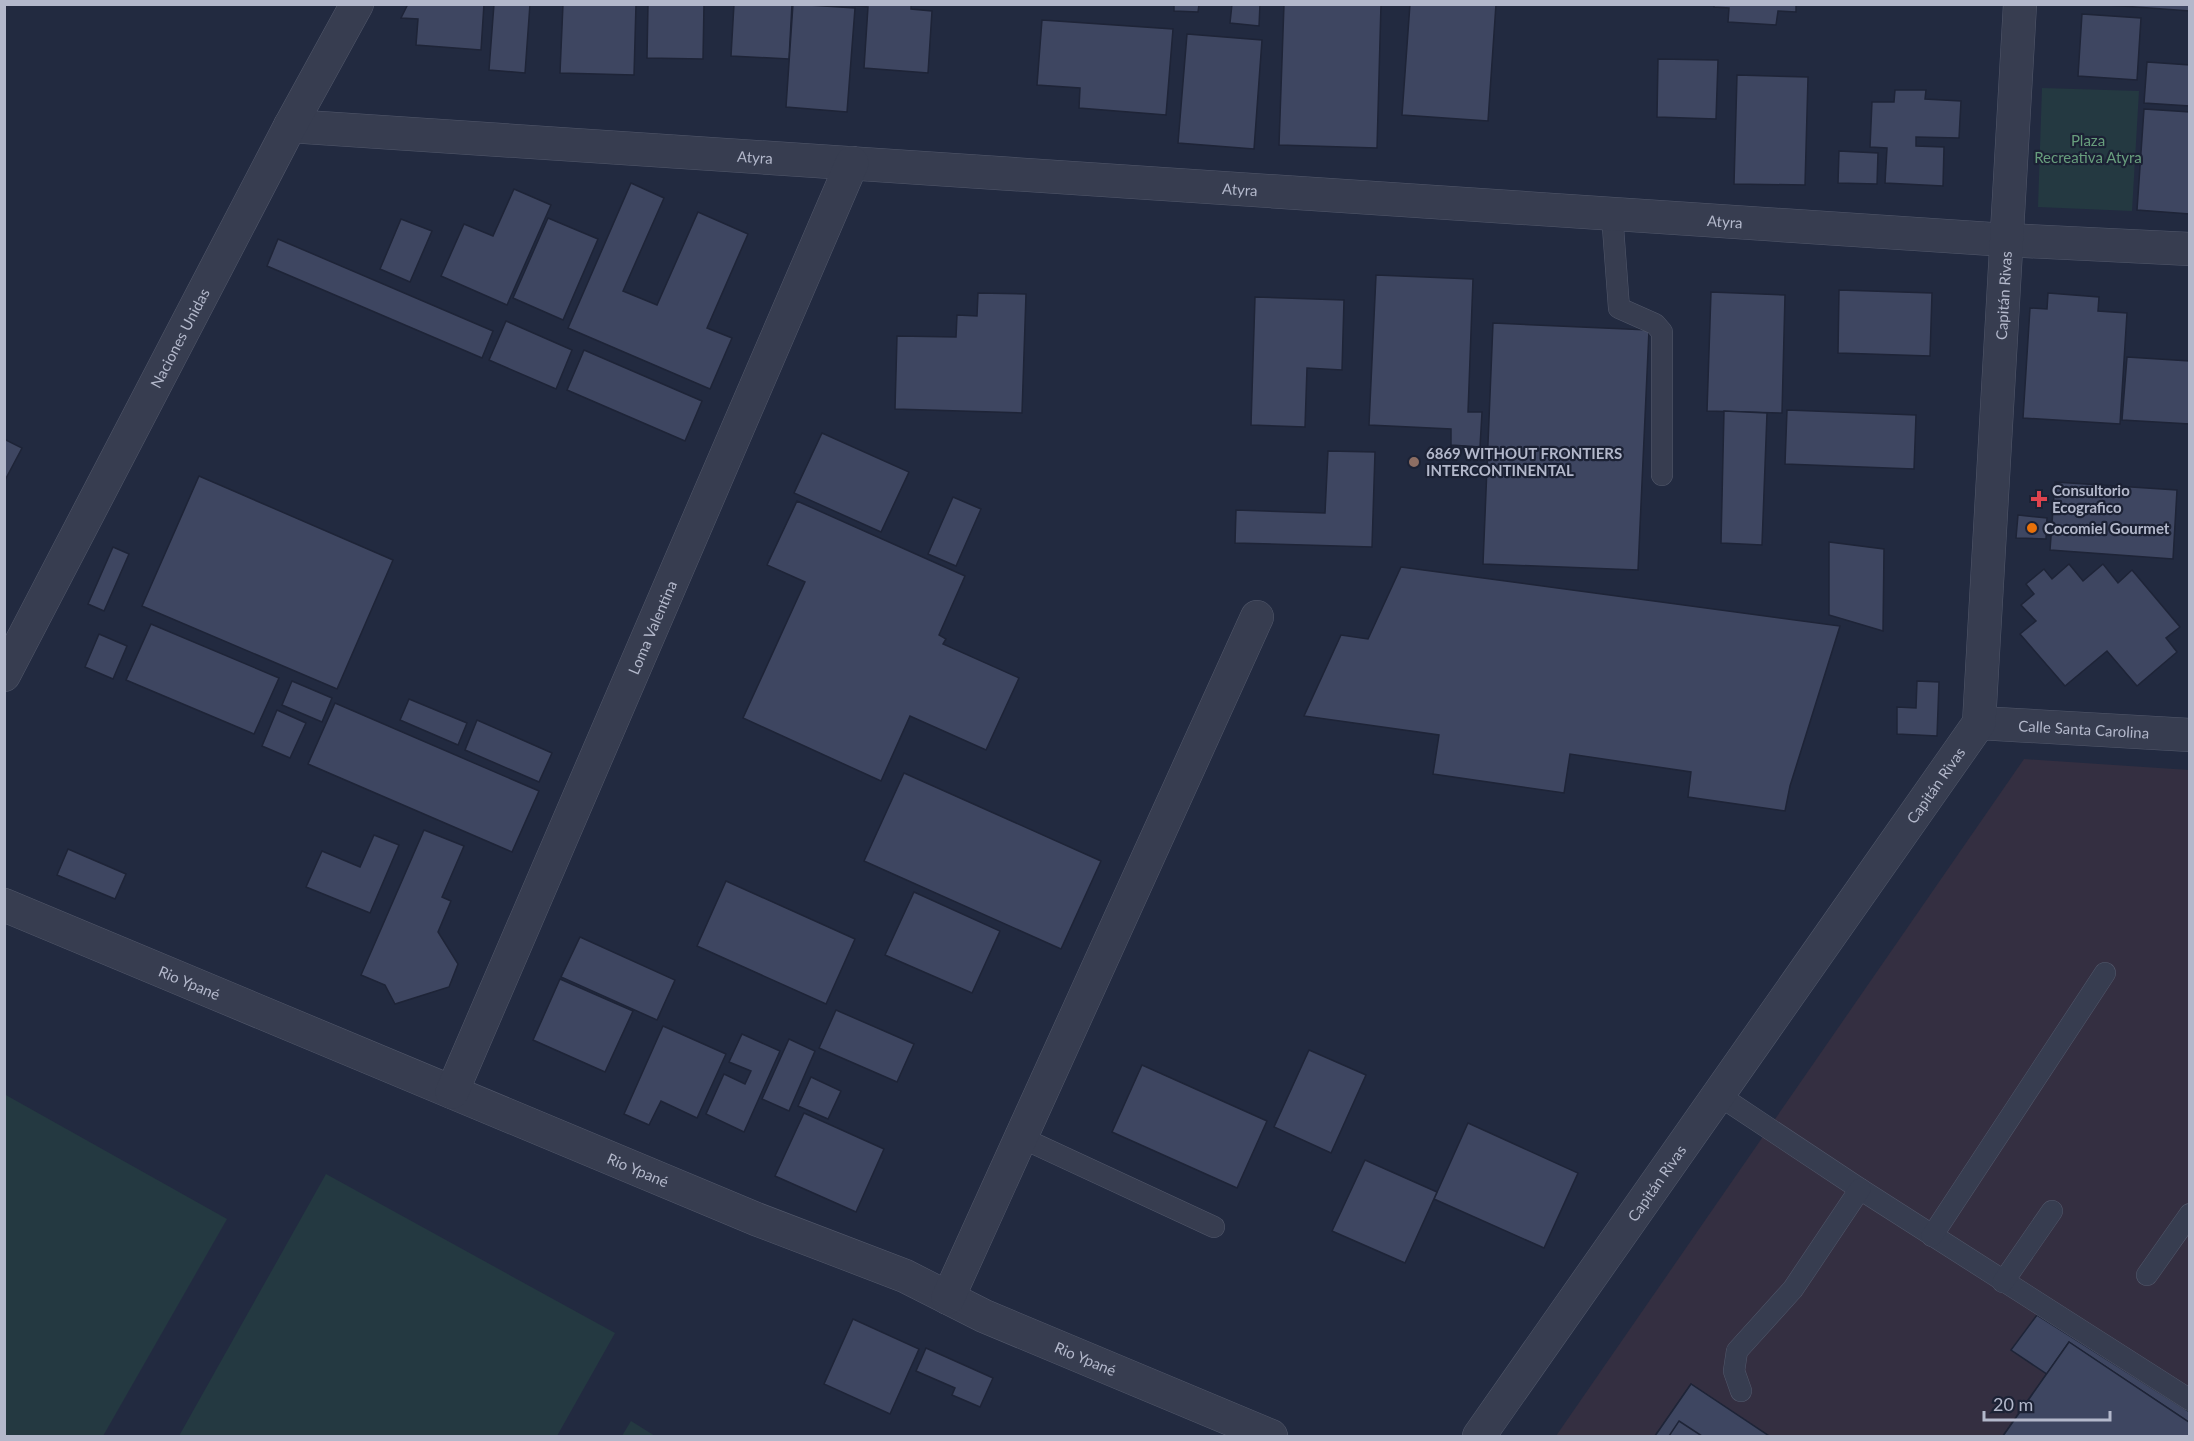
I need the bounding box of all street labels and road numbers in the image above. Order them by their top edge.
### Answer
street label: Atyra [737,147,773,167]
street label: Atyra [1222,179,1258,199]
street label: Atyra [1706,211,1743,231]
street label: Capitán Rivas [1992,251,2015,341]
street label: Naciones Unidas [146,285,213,391]
street label: Loma Valentina [624,578,680,677]
street label: Calle Santa Carolina [2018,716,2150,742]
street label: Capitán Rivas [1903,743,1968,827]
street label: Rio Ypané [156,962,223,1003]
street label: Capitán Rivas [1623,1141,1689,1225]
street label: Rio Ypané [605,1149,671,1191]
street label: Rio Ypané [1052,1338,1119,1379]

